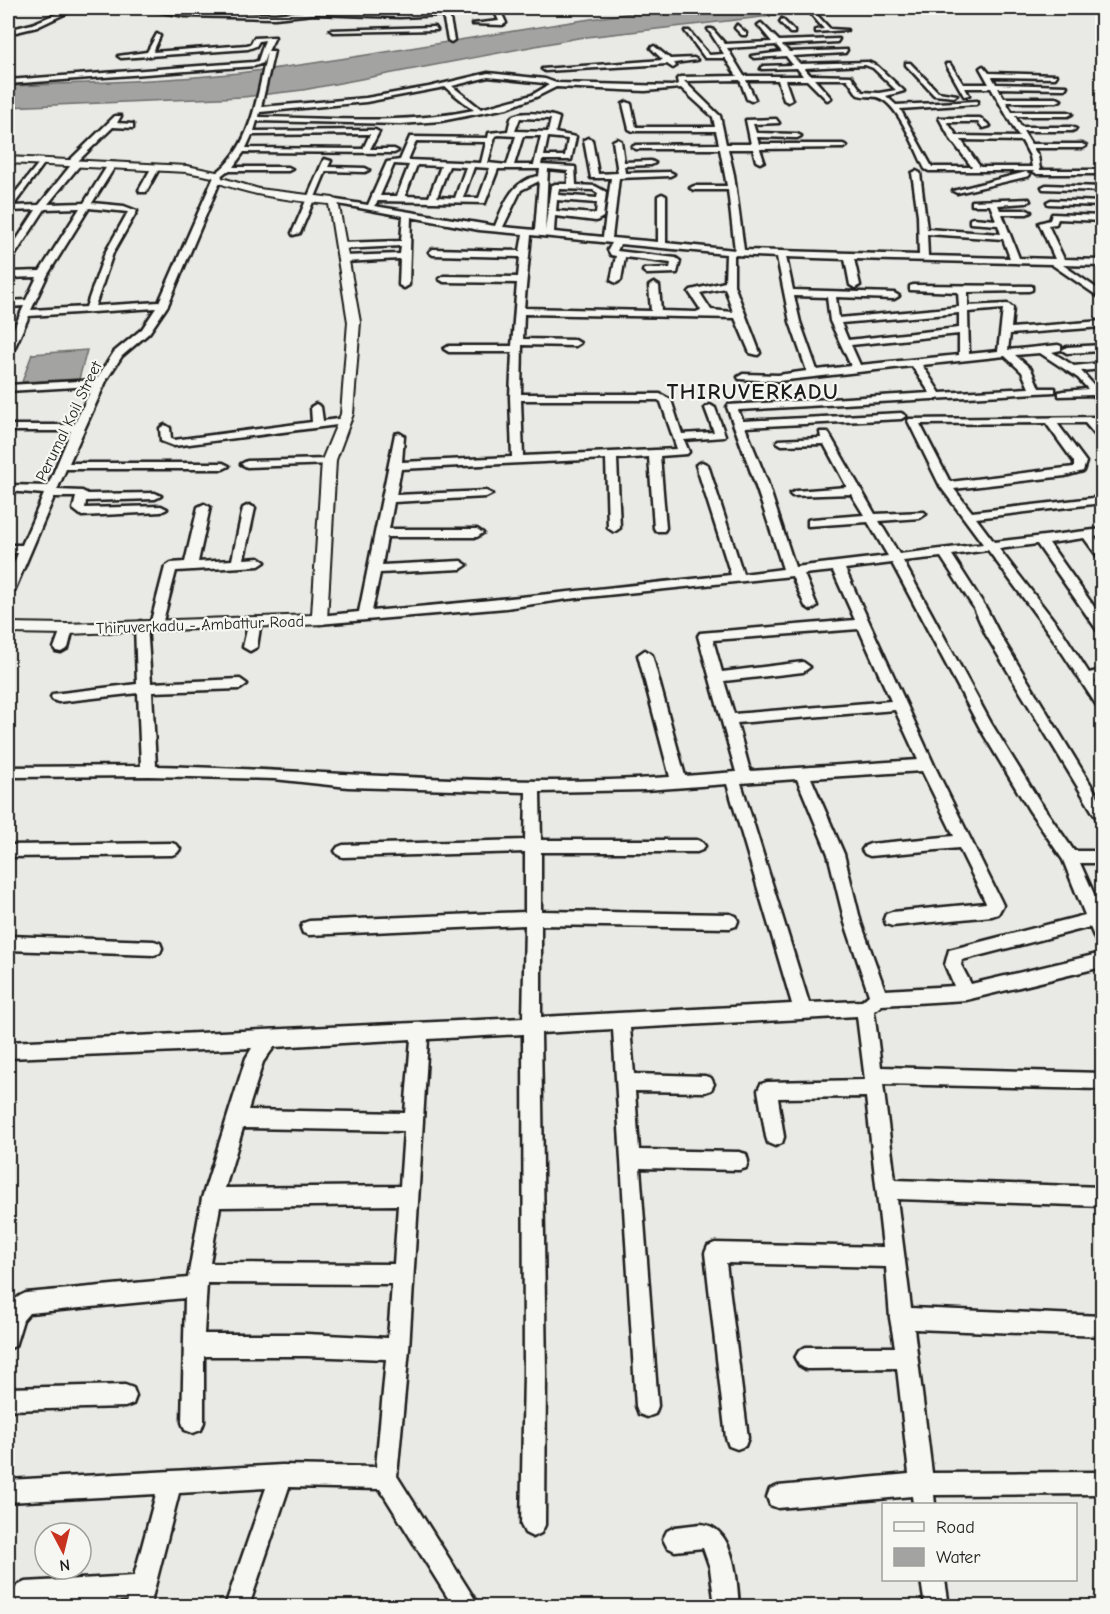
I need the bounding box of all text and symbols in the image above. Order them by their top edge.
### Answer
street label: Perumal Koil Street [32,358,106,484]
district label: THIRUVERKADU [667,379,839,405]
street label: Thiruverkadu - Ambattur Road [96,612,304,638]
legend [882,1503,1077,1581]
text: Road [936,1517,975,1538]
north arrow [33,1521,93,1581]
text: Water [936,1547,981,1568]
text: N [58,1555,71,1574]

